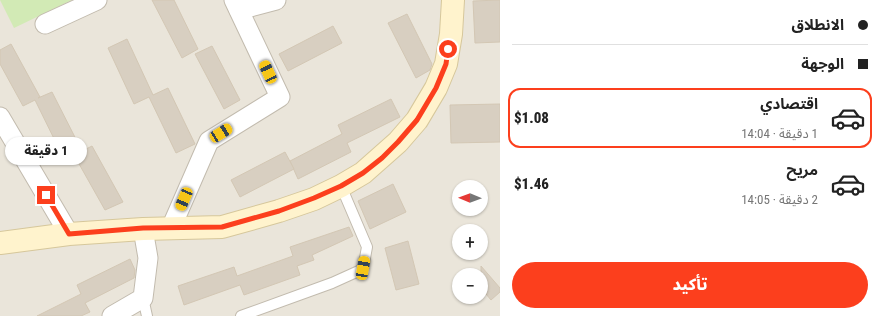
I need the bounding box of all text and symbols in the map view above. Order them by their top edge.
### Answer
text: الانطلاق [792,16,844,34]
route start [439,40,457,58]
text: الوجهة [801,55,844,73]
car [257,59,279,85]
text: اقتصادي [760,95,818,113]
icon: car [830,100,866,136]
text: $1.08 [514,109,549,127]
car [208,122,234,144]
text: 1 دقيقة · 14:04 [741,126,818,141]
callout: 1 دقيقة [5,137,87,165]
text: 1 دقيقة [24,143,68,158]
text: مريح [786,161,818,179]
icon: car [830,166,866,202]
text: $1.46 [514,175,549,193]
north arrow [452,180,488,216]
map controls [452,180,488,304]
route end [37,186,55,204]
car [174,186,194,212]
text: 2 دقيقة · 14:05 [741,192,818,207]
button: + [452,224,488,260]
car [355,255,371,281]
button: تأكيد [512,262,868,308]
button: − [452,268,488,304]

